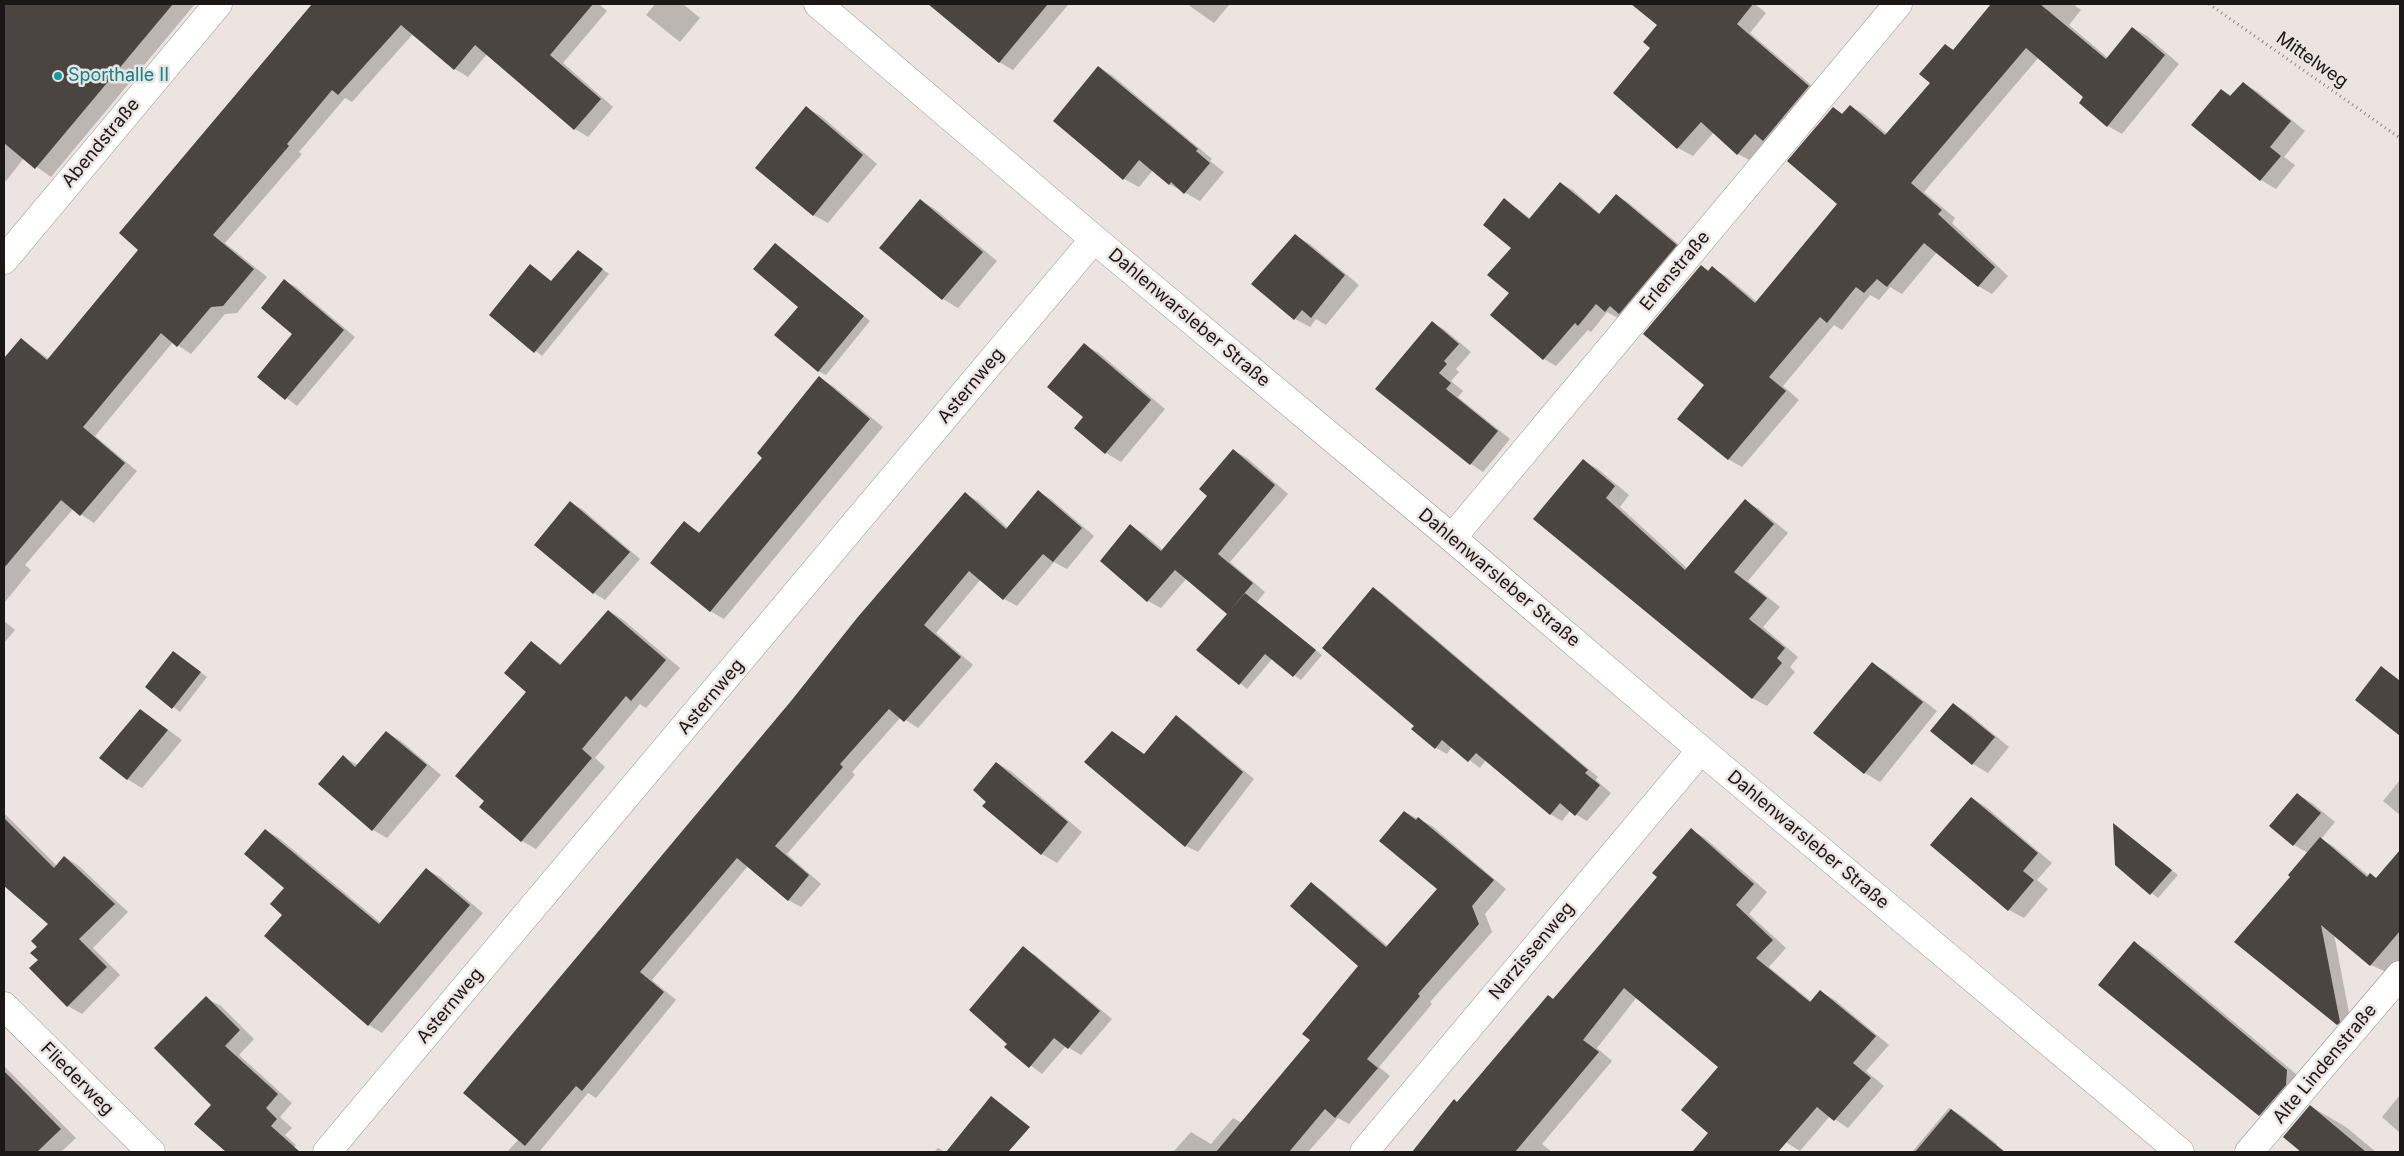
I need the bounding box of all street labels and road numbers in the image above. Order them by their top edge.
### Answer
street label: Mittelweg [2272,27,2352,93]
street label: Abendstraße [58,94,144,192]
street label: Erlenstraße [1635,227,1715,315]
street label: Dahlenwarsleber Straße [1104,244,1274,392]
street label: Asternweg [933,344,1009,428]
street label: Dahlenwarsleber Straße [1414,504,1584,652]
street label: Asternweg [673,655,749,739]
street label: Dahlenwarsleber Straße [1723,766,1893,914]
street label: Narzissenweg [1485,898,1579,1004]
street label: Asternweg [412,964,488,1048]
street label: Alte Lindenstraße [2269,1000,2381,1128]
street label: Fliederweg [36,1038,118,1120]

